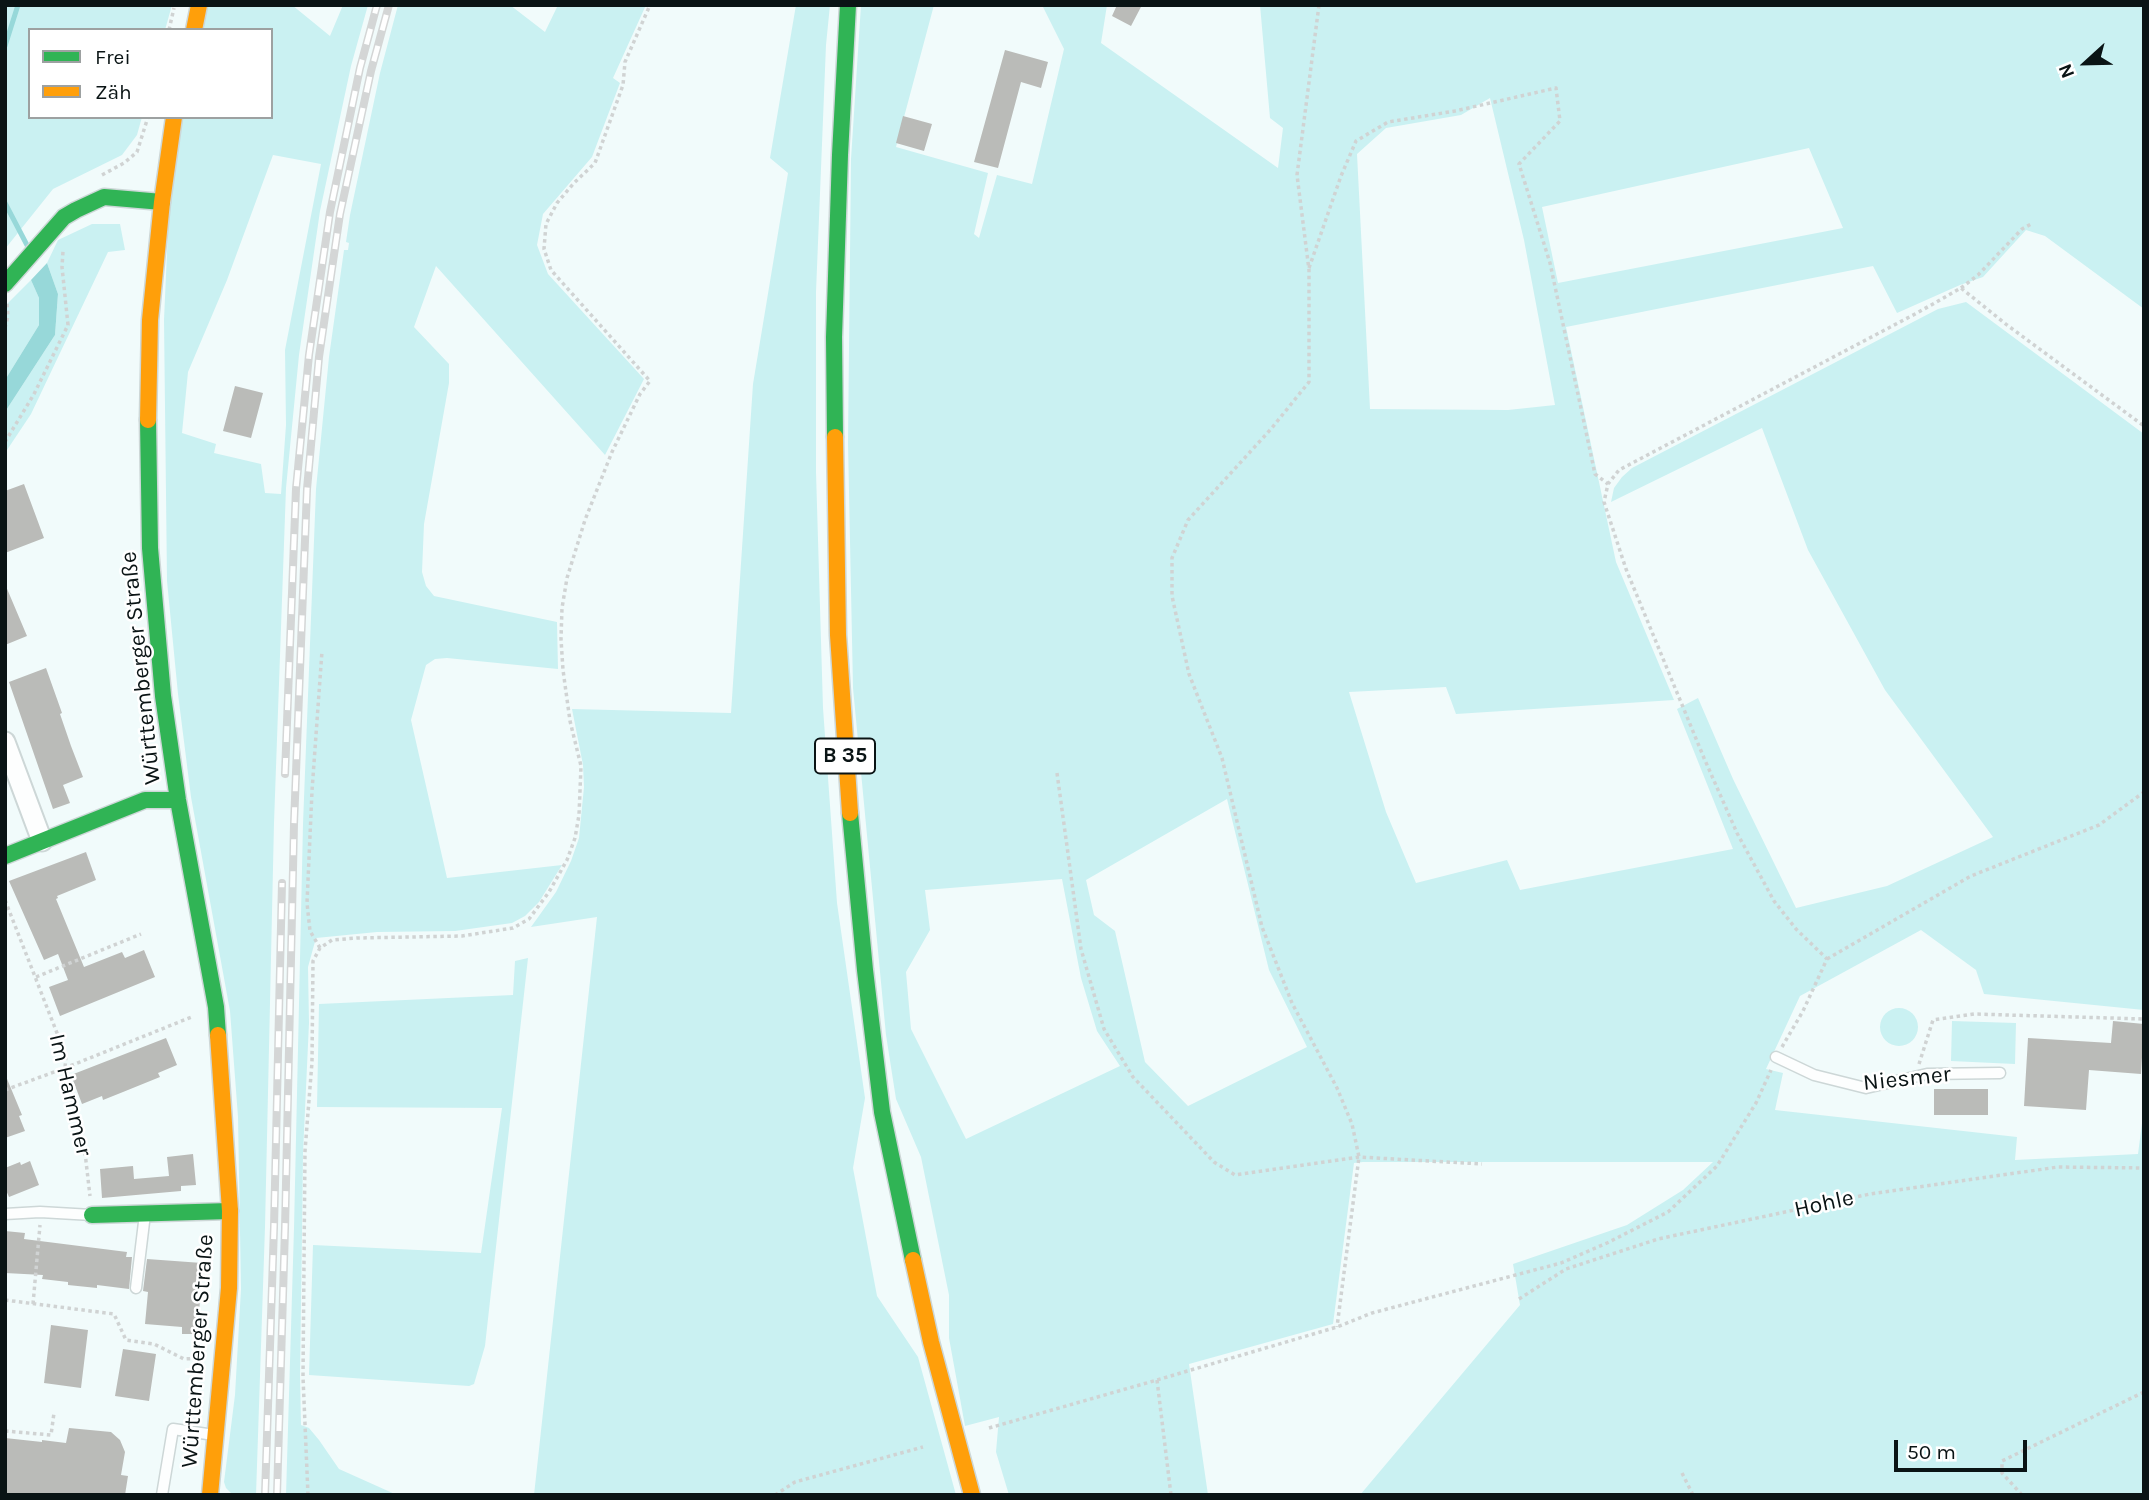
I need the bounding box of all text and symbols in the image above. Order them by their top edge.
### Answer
legend [28,28,273,119]
north arrow [2051,28,2121,98]
text: Frei [95,45,131,69]
text: N [2054,60,2079,81]
text: Zäh [95,80,132,104]
street label: Württemberger Straße [115,550,167,786]
road number: B 35 [815,738,875,774]
street label: Im Hammer [43,1031,97,1159]
street label: Niesmer [1862,1061,1952,1097]
street label: Hohle [1792,1184,1856,1224]
street label: Württemberger Straße [176,1233,220,1469]
scale bar [1897,1426,2030,1470]
text: 50 m [1907,1440,1956,1464]

